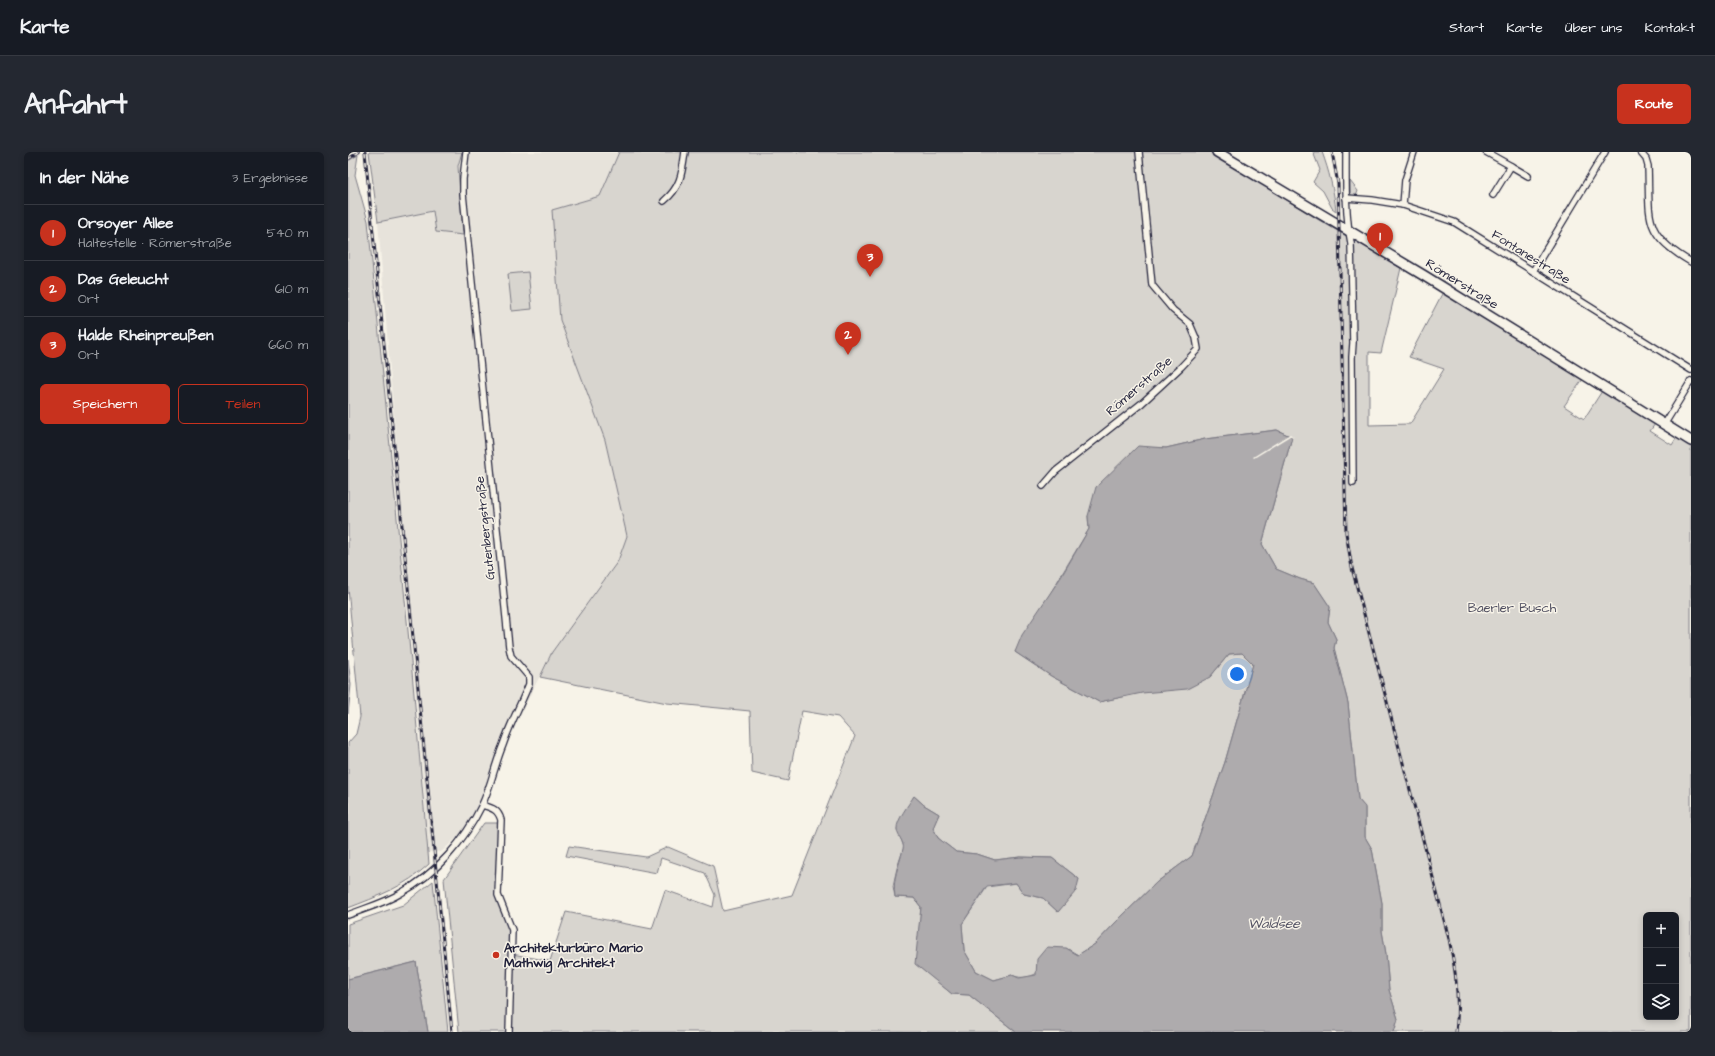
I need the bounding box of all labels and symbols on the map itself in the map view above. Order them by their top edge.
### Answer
pin: 1 [1367,223,1393,256]
street label: Fontanestraße [1488,226,1574,288]
pin: 3 [857,244,883,277]
street label: Römerstraße [1422,254,1502,314]
pin: 2 [835,322,861,355]
street label: Römerstraße [1102,352,1176,420]
street label: Gutenbergstraße [471,475,500,581]
park label: Baerler Busch [1468,599,1557,617]
your location [1227,664,1247,684]
water label: Waldsee [1248,914,1301,934]
place label: Architekturbüro Mario Mathwig Architekt [504,939,644,974]
marker: Architekturbüro Mario Mathwig Architekt [491,950,501,960]

